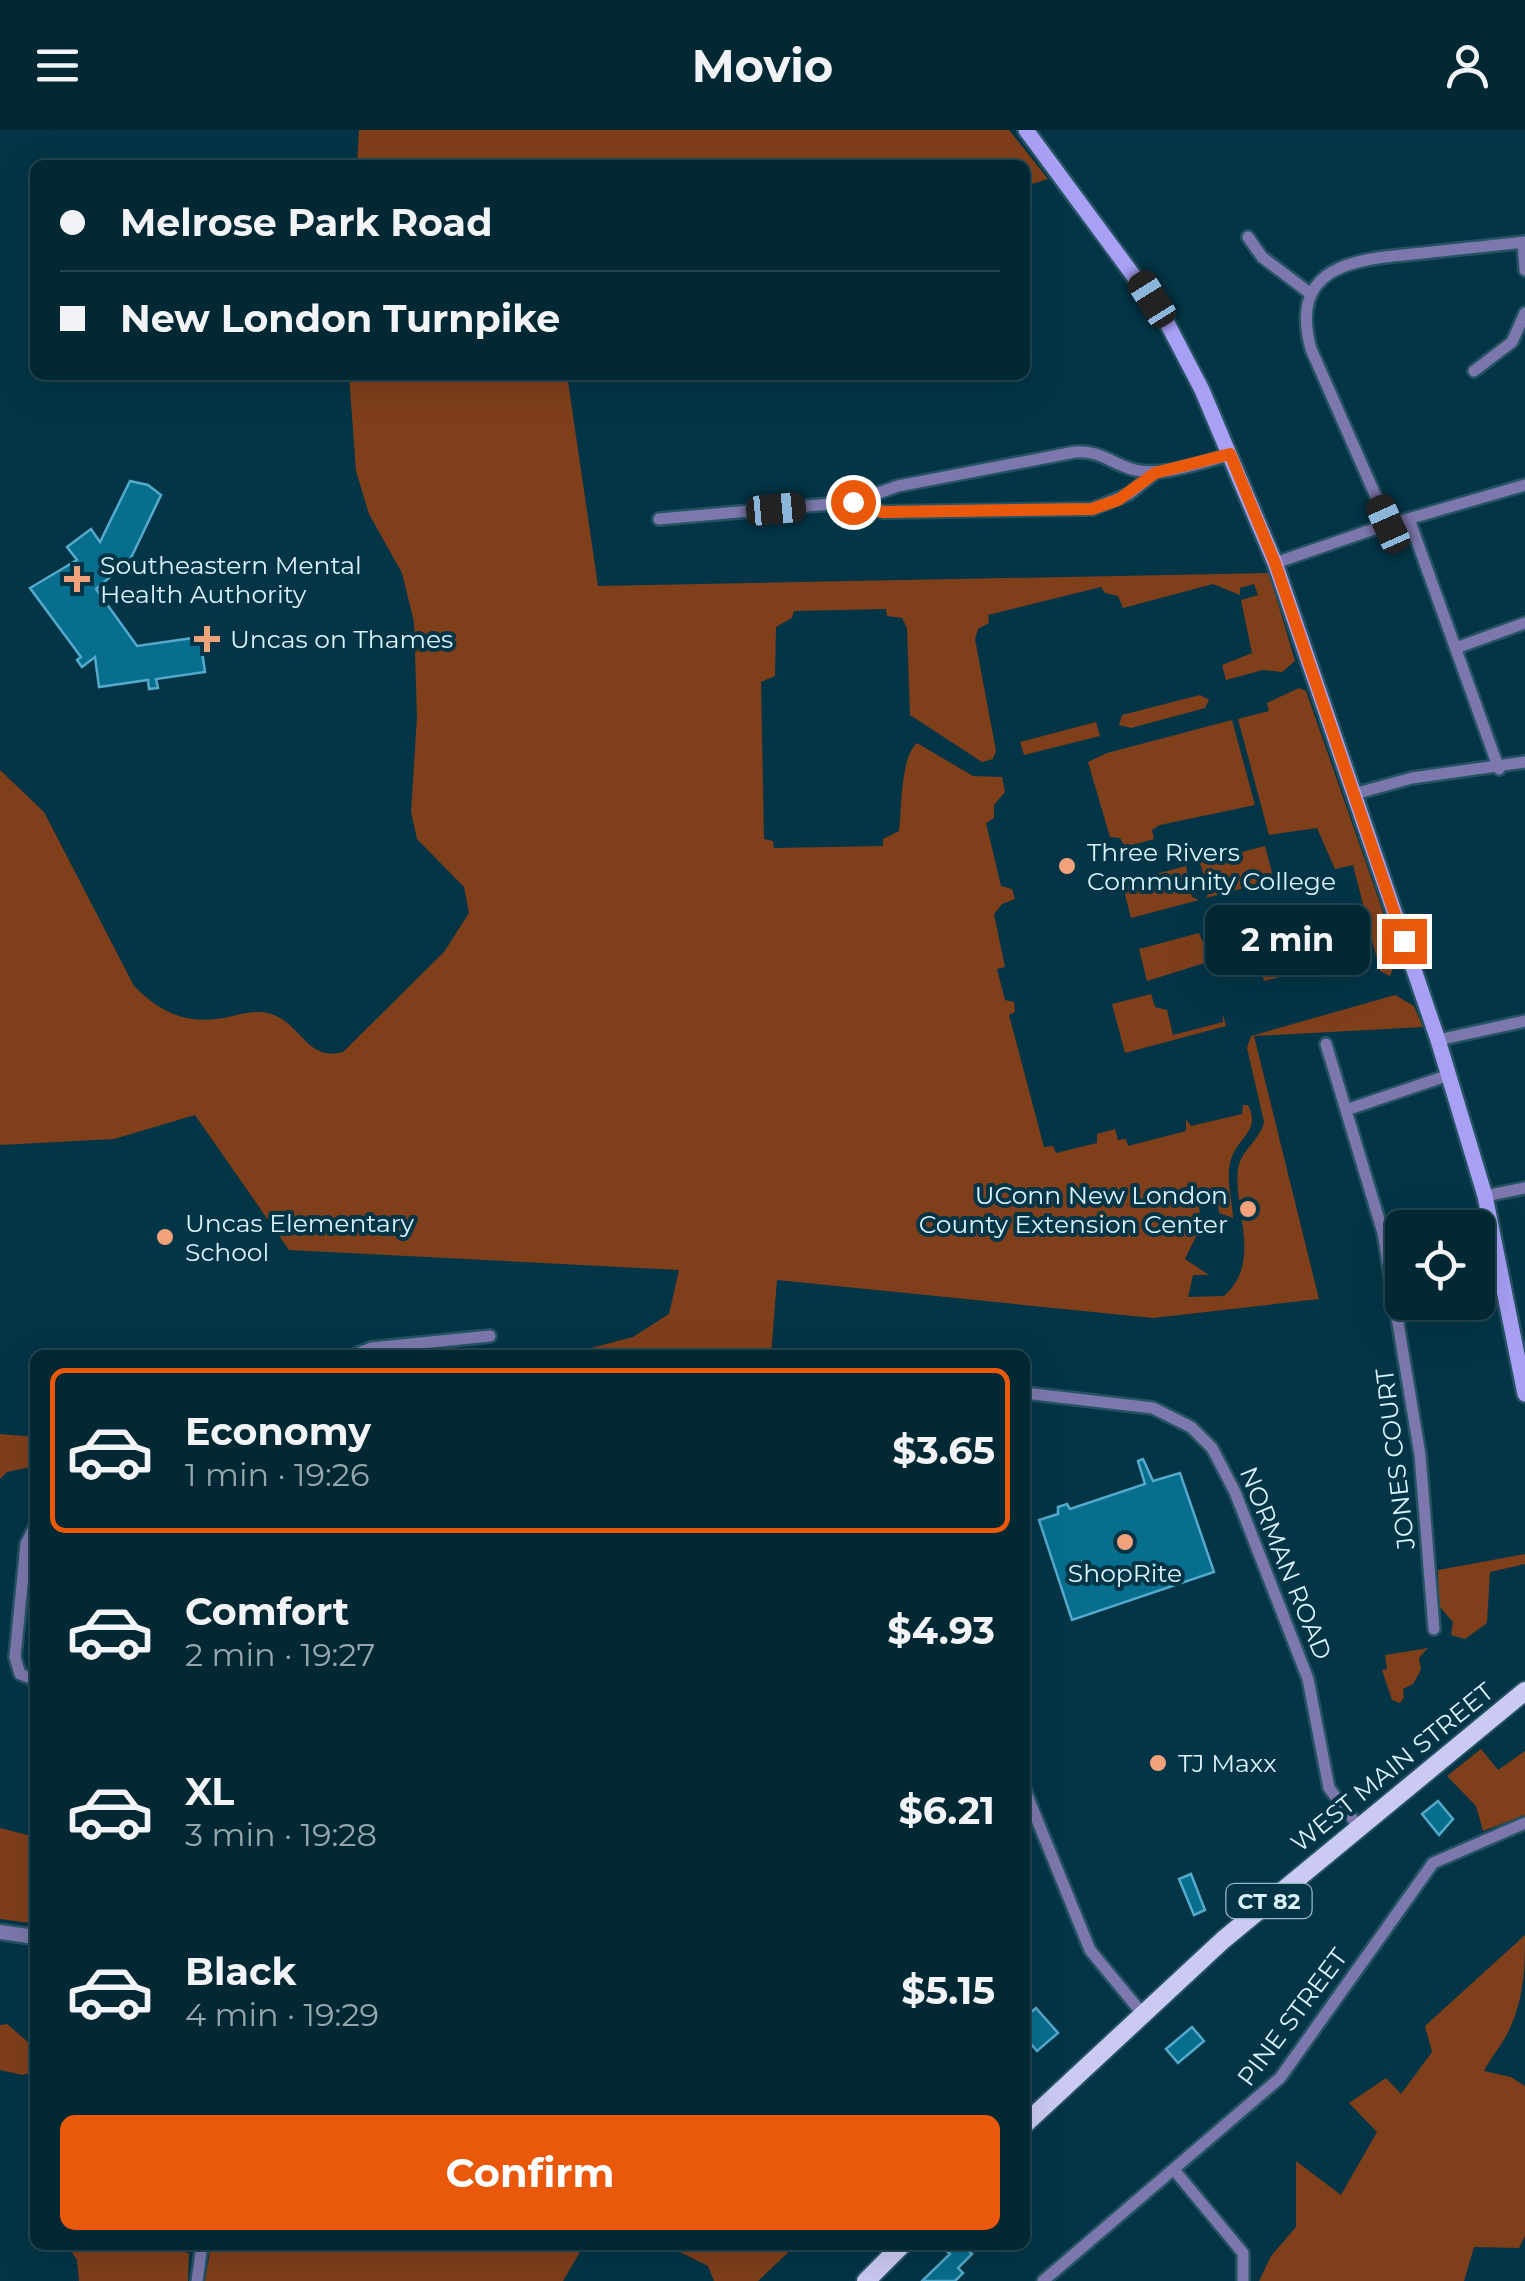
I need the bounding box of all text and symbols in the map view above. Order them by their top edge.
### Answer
icon: menu [30,38,85,93]
text: Movio [692,38,833,93]
icon: person [1440,38,1495,93]
text: Melrose Park Road [120,199,493,246]
car [1123,266,1181,332]
text: New London Turnpike [120,295,560,342]
route start [831,480,876,525]
car [1362,490,1414,558]
car [745,491,807,527]
place label: Southeastern Mental Health Authority [100,550,362,609]
marker: Southeastern Mental Health Authority [64,566,90,592]
place label: Uncas on Thames [230,624,453,654]
marker: Uncas on Thames [194,626,220,652]
place label: Three Rivers Community College [1087,837,1336,896]
marker: Three Rivers Community College [1056,855,1078,877]
callout: 2 min [1204,906,1369,976]
route end [1382,919,1427,964]
text: 2 min [1241,920,1334,959]
place label: UConn New London County Extension Center [919,1180,1228,1239]
marker: UConn New London County Extension Center [1237,1198,1259,1220]
place label: Uncas Elementary School [185,1208,415,1267]
map controls [1385,1210,1495,1320]
button: locate [1385,1210,1495,1320]
marker: Uncas Elementary School [154,1226,176,1248]
street label: JONES COURT [1369,1366,1421,1552]
icon: car [65,1406,155,1496]
text: Economy [185,1408,371,1455]
text: $3.65 [892,1427,995,1474]
text: 1 min · 19:26 [185,1455,369,1494]
street label: NORMAN ROAD [1234,1462,1338,1664]
marker: ShopRite [1114,1531,1136,1553]
place label: ShopRite [1068,1558,1182,1588]
icon: car [65,1586,155,1676]
text: Comfort [185,1588,349,1635]
text: $4.93 [887,1607,995,1654]
text: 2 min · 19:27 [185,1635,375,1674]
street label: WEST MAIN STREET [1285,1676,1500,1858]
place label: TJ Maxx [1178,1748,1277,1778]
marker: TJ Maxx [1147,1752,1169,1774]
icon: car [65,1766,155,1856]
text: XL [185,1768,234,1815]
text: $6.21 [899,1787,995,1834]
text: 3 min · 19:28 [185,1815,377,1854]
road number: CT 82 [1226,1884,1312,1918]
street label: PINE STREET [1231,1942,1354,2092]
icon: car [65,1946,155,2036]
text: Black [185,1948,296,1995]
text: $5.15 [901,1967,995,2014]
text: 4 min · 19:29 [185,1995,379,2034]
button: Confirm [60,2115,1000,2230]

